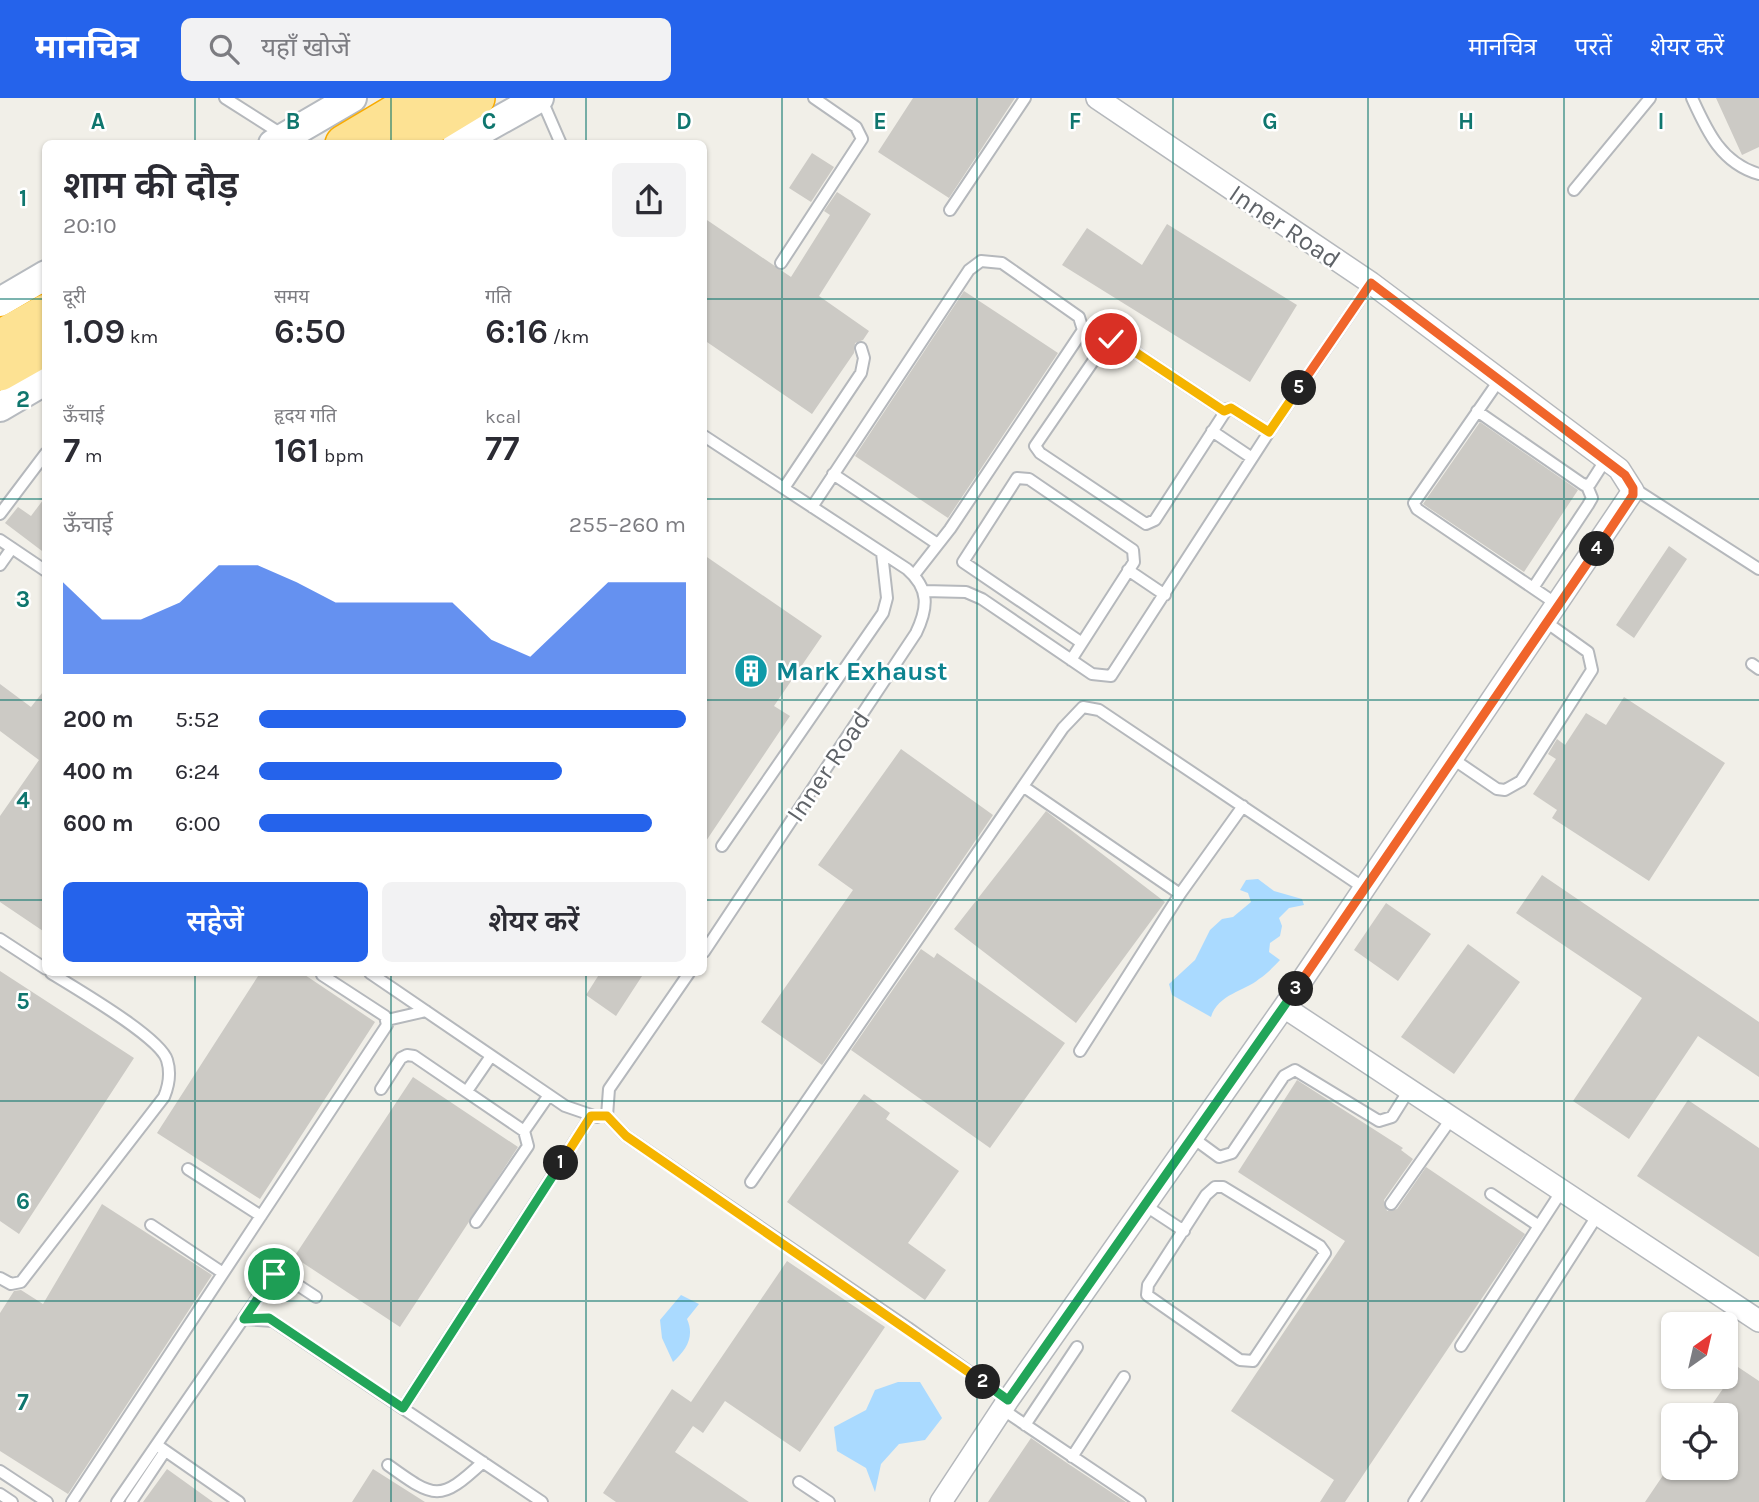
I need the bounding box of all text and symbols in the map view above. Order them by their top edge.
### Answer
search box [181,18,671,81]
text: मानचित्र [35,28,139,66]
icon: search [205,30,243,68]
text: यहाँ खोजें [261,32,350,63]
text: मानचित्र [1468,33,1537,61]
text: परतें [1575,33,1612,61]
text: शेयर करें [1650,33,1724,61]
text: A [91,108,105,135]
text: B [286,108,300,135]
text: C [482,108,496,135]
text: D [676,108,692,135]
text: E [873,108,887,135]
text: F [1069,108,1081,135]
text: G [1262,108,1278,135]
text: H [1458,108,1474,135]
text: I [1657,108,1665,135]
text: शाम की दौड़ [63,163,238,208]
button: share [612,163,686,237]
street label: Inner Road [1223,178,1346,275]
text: 1 [19,185,27,212]
text: 20:10 [63,212,117,239]
text: दूरी [63,286,86,308]
text: समय [274,286,309,308]
text: गति [485,286,511,308]
pin [1081,309,1141,369]
text: 1.09 [63,311,125,352]
text: 6:50 [274,311,346,352]
text: 6:16 [485,311,548,352]
icon: check [1092,320,1130,358]
text: km [125,326,158,348]
text: /km [548,326,589,348]
pin: 5 [1282,370,1316,406]
text: 5 [1293,376,1304,398]
text: 2 [16,386,30,413]
text: ऊँचाई [63,405,104,427]
text: हृदय गति [274,405,337,427]
text: kcal [485,406,521,428]
text: 77 [485,428,519,469]
text: 7 [63,430,80,471]
text: 161 [274,430,319,471]
text: m [80,445,102,467]
text: bpm [319,445,364,467]
text: ऊँचाई [63,511,113,538]
text: 255–260 m [569,511,686,538]
pin: 4 [1580,532,1614,566]
text: 4 [1591,537,1602,559]
text: 3 [16,586,30,613]
building icon: Mark Exhaust [732,652,770,690]
place label: Mark Exhaust [776,656,947,687]
street label: Inner Road [780,705,877,828]
text: 200 m [63,706,134,733]
text: 5:52 [175,706,220,733]
text: 400 m [63,758,133,785]
text: 6:24 [175,758,220,785]
text: 4 [16,787,30,814]
text: 600 m [63,810,134,837]
text: 6:00 [175,810,221,837]
button: सहेजें [63,882,368,962]
button: शेयर करें [382,882,686,962]
pin: 3 [1278,972,1314,1006]
text: 3 [1290,977,1301,999]
text: 5 [16,988,30,1015]
pin: 1 [544,1146,578,1180]
text: 1 [557,1151,564,1173]
text: 6 [16,1188,30,1215]
pin [244,1244,304,1304]
icon: arrive [255,1255,293,1293]
north arrow [1661,1312,1738,1390]
map controls [1661,1312,1738,1480]
pin: 2 [965,1364,1000,1400]
text: 2 [977,1370,988,1392]
text: 7 [17,1389,29,1416]
button: locate [1661,1403,1738,1480]

